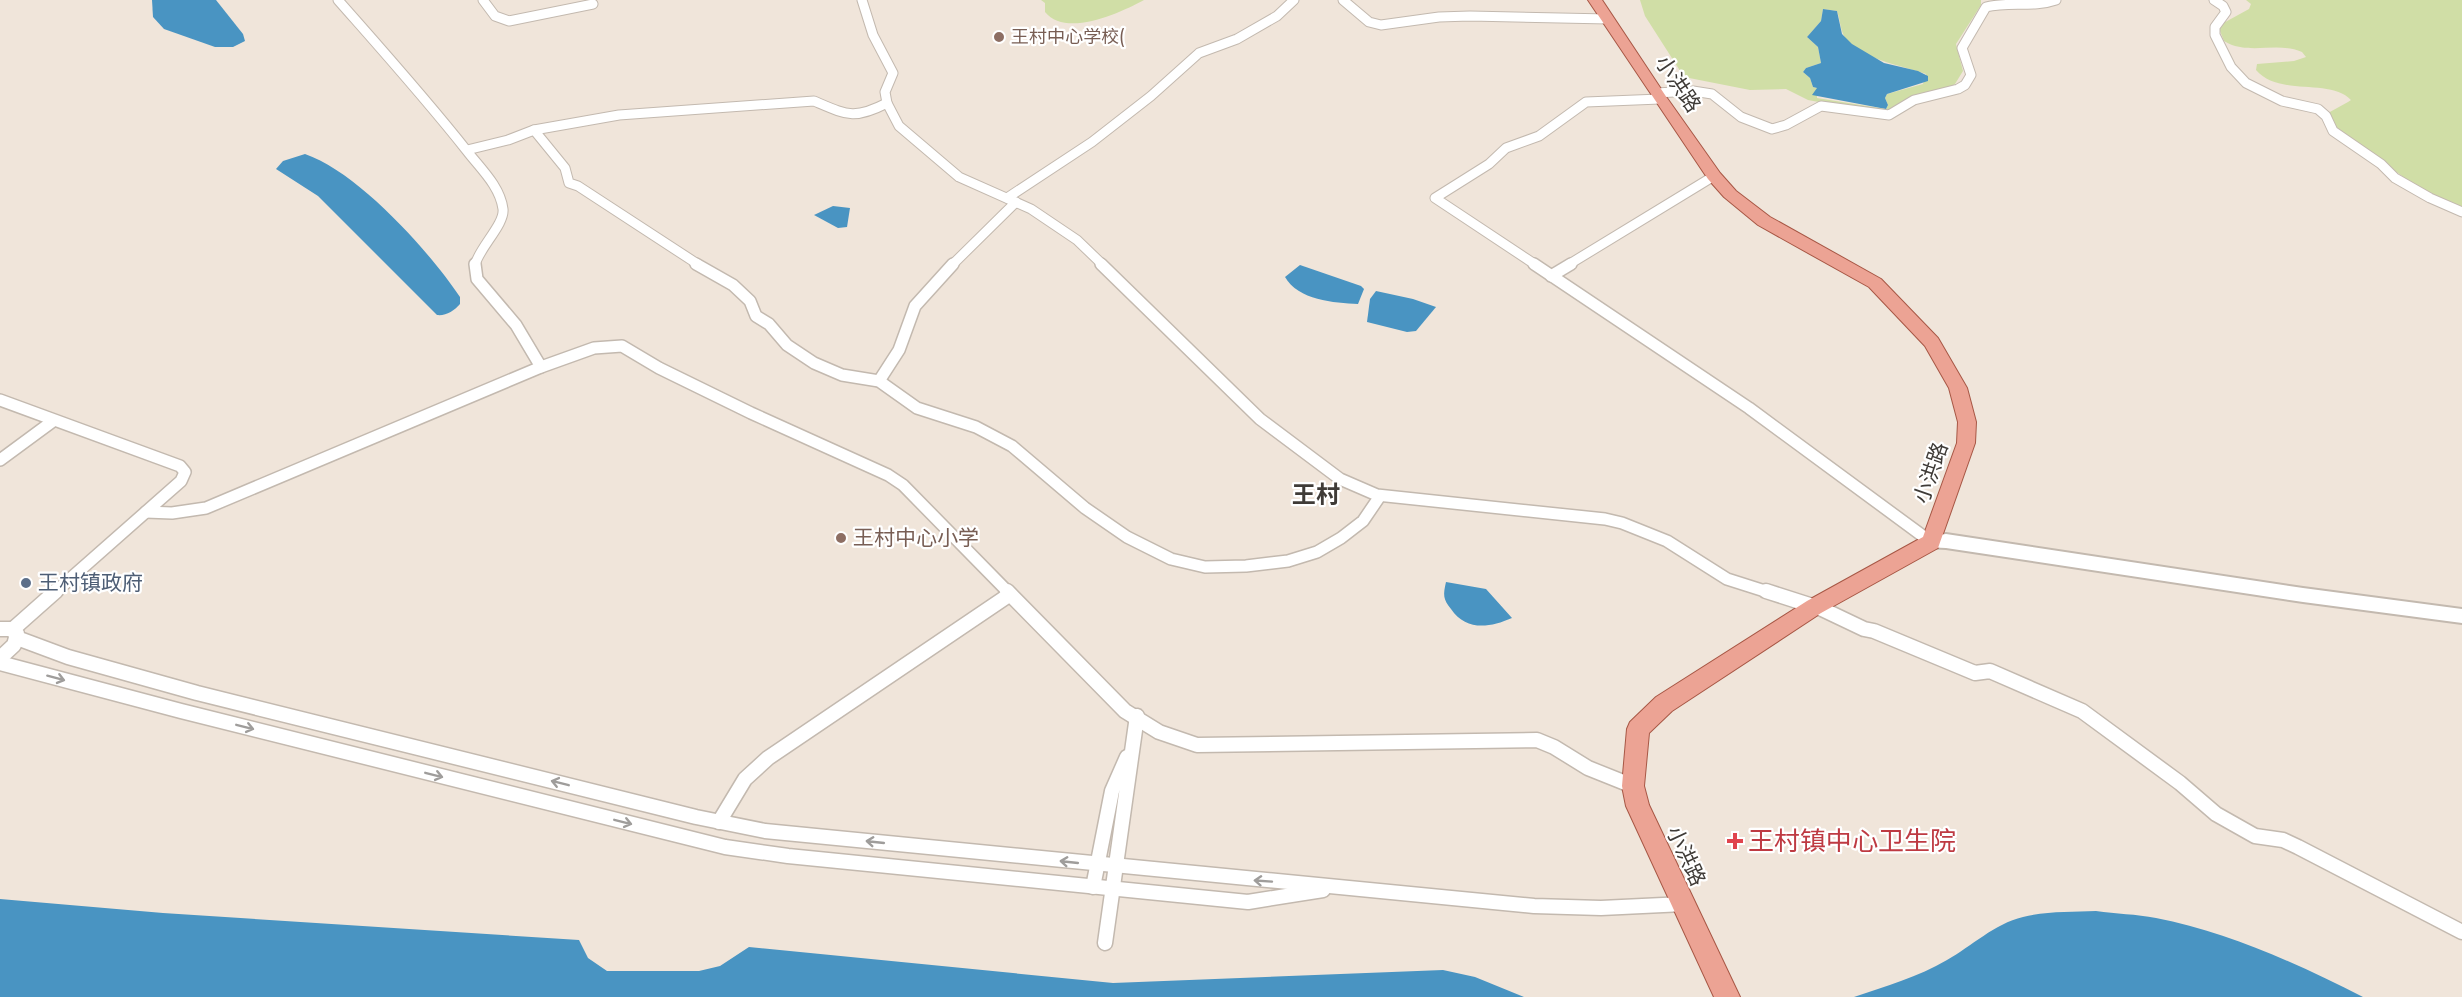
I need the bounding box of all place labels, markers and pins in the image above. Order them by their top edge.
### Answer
place label: 王村中心学校( [1011,24,1125,50]
marker: 王村中心学校( [992,30,1006,44]
place label: 王村中心小学 [853,523,979,553]
marker: 王村中心小学 [834,531,848,545]
place label: 王村镇政府 [38,568,143,598]
marker: 王村镇政府 [19,576,33,590]
place label: 王村镇中心卫生院 [1748,822,1956,860]
marker: 王村镇中心卫生院 [1726,832,1744,850]

